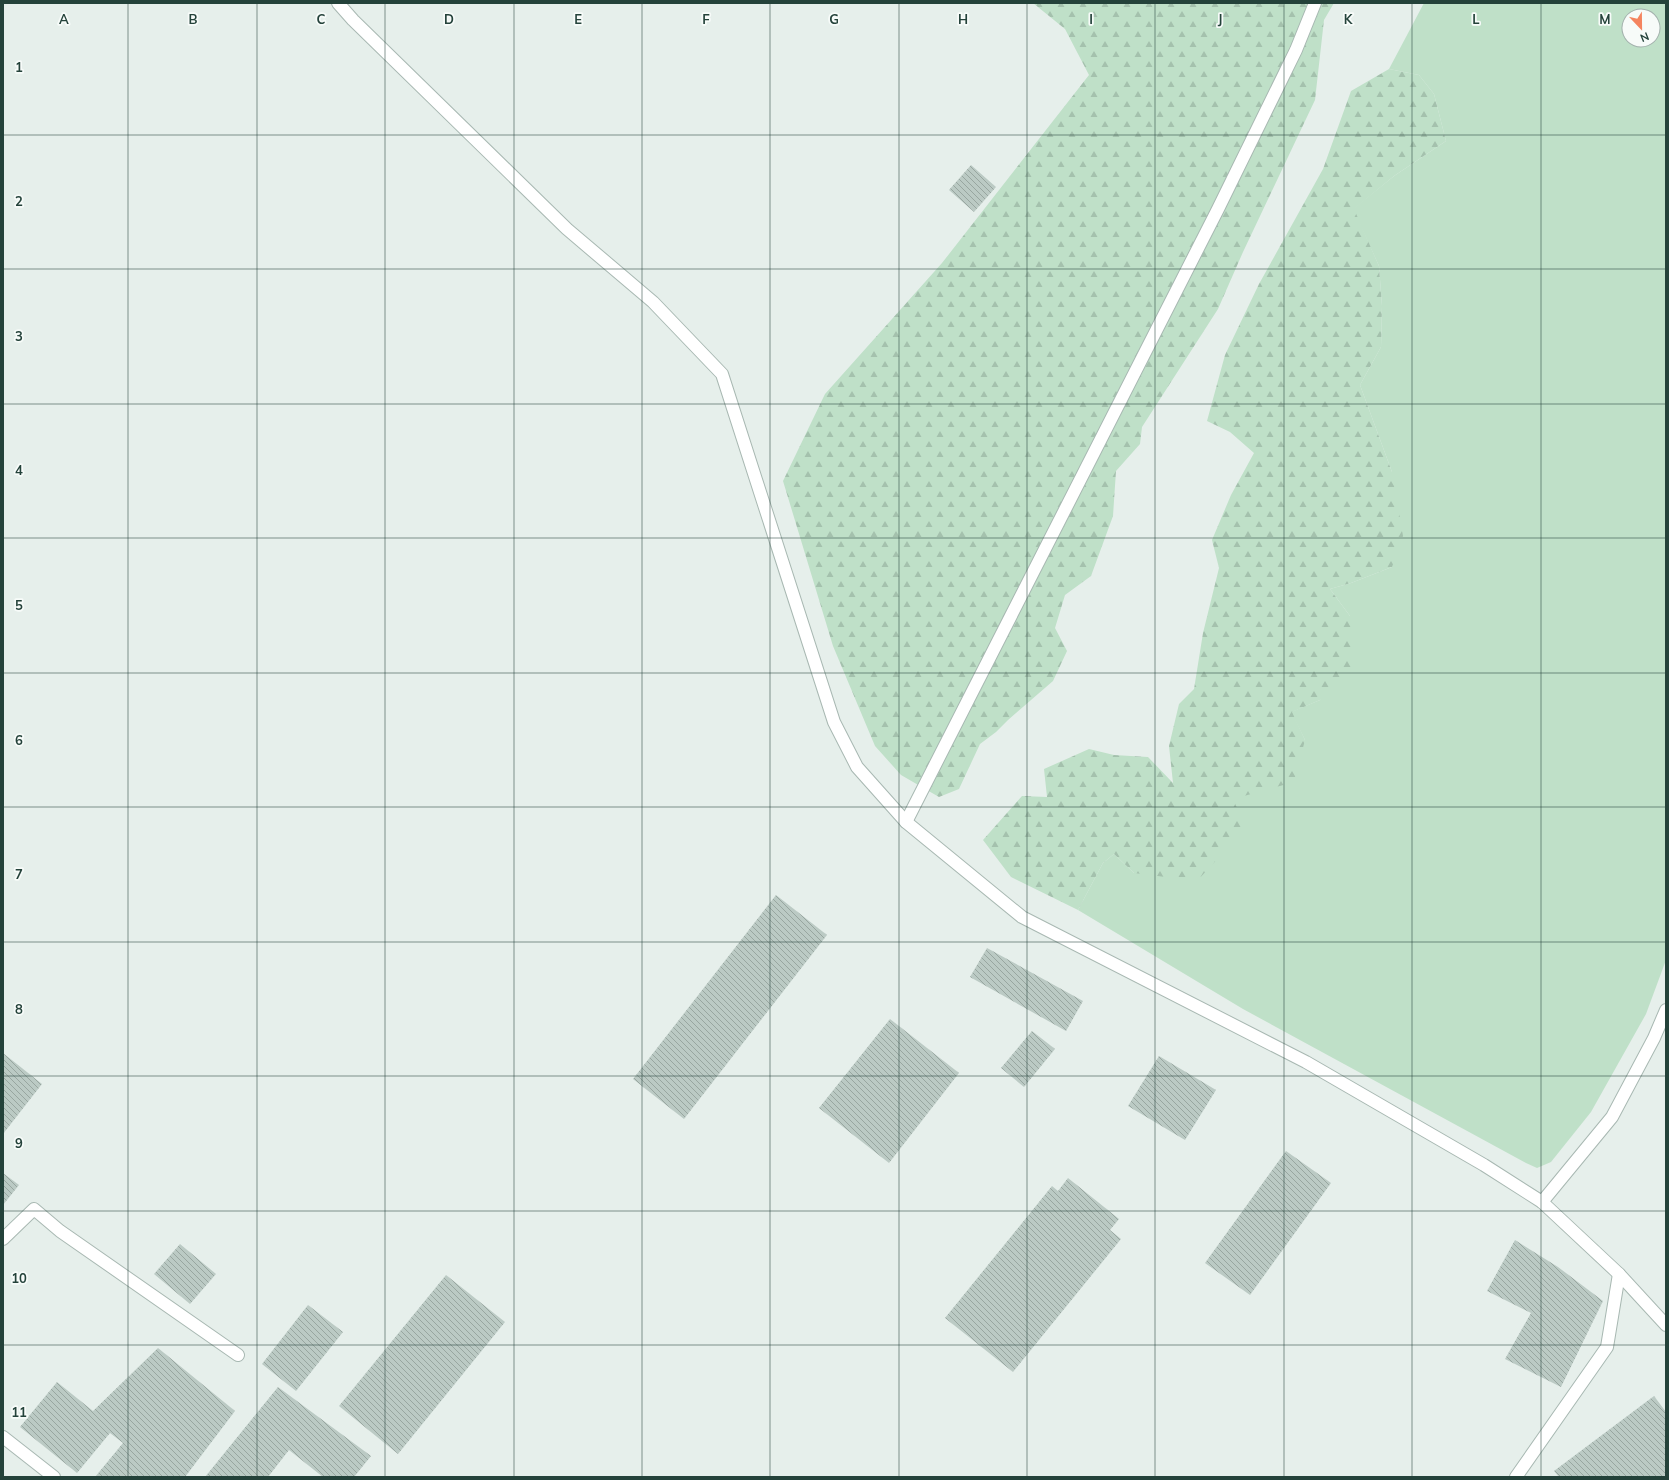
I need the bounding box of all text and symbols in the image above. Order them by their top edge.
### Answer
north arrow [1621,8,1661,48]
text: A [59,11,69,27]
text: B [189,11,198,27]
text: C [317,11,326,27]
text: D [444,11,454,27]
text: E [574,11,582,27]
text: F [702,11,710,27]
text: G [829,11,839,27]
text: H [958,11,968,27]
text: I [1089,11,1093,27]
text: J [1218,11,1222,27]
text: K [1344,11,1354,27]
text: L [1472,11,1480,27]
text: M [1599,11,1611,27]
text: N [1638,29,1651,45]
text: 1 [15,59,23,75]
text: 2 [15,193,23,209]
text: 3 [15,328,23,344]
text: 4 [15,462,23,478]
text: 5 [15,597,23,613]
text: 6 [15,732,23,748]
text: 7 [15,866,23,882]
text: 8 [15,1001,23,1017]
text: 9 [15,1135,23,1151]
text: 10 [11,1270,27,1286]
text: 11 [11,1404,27,1420]

